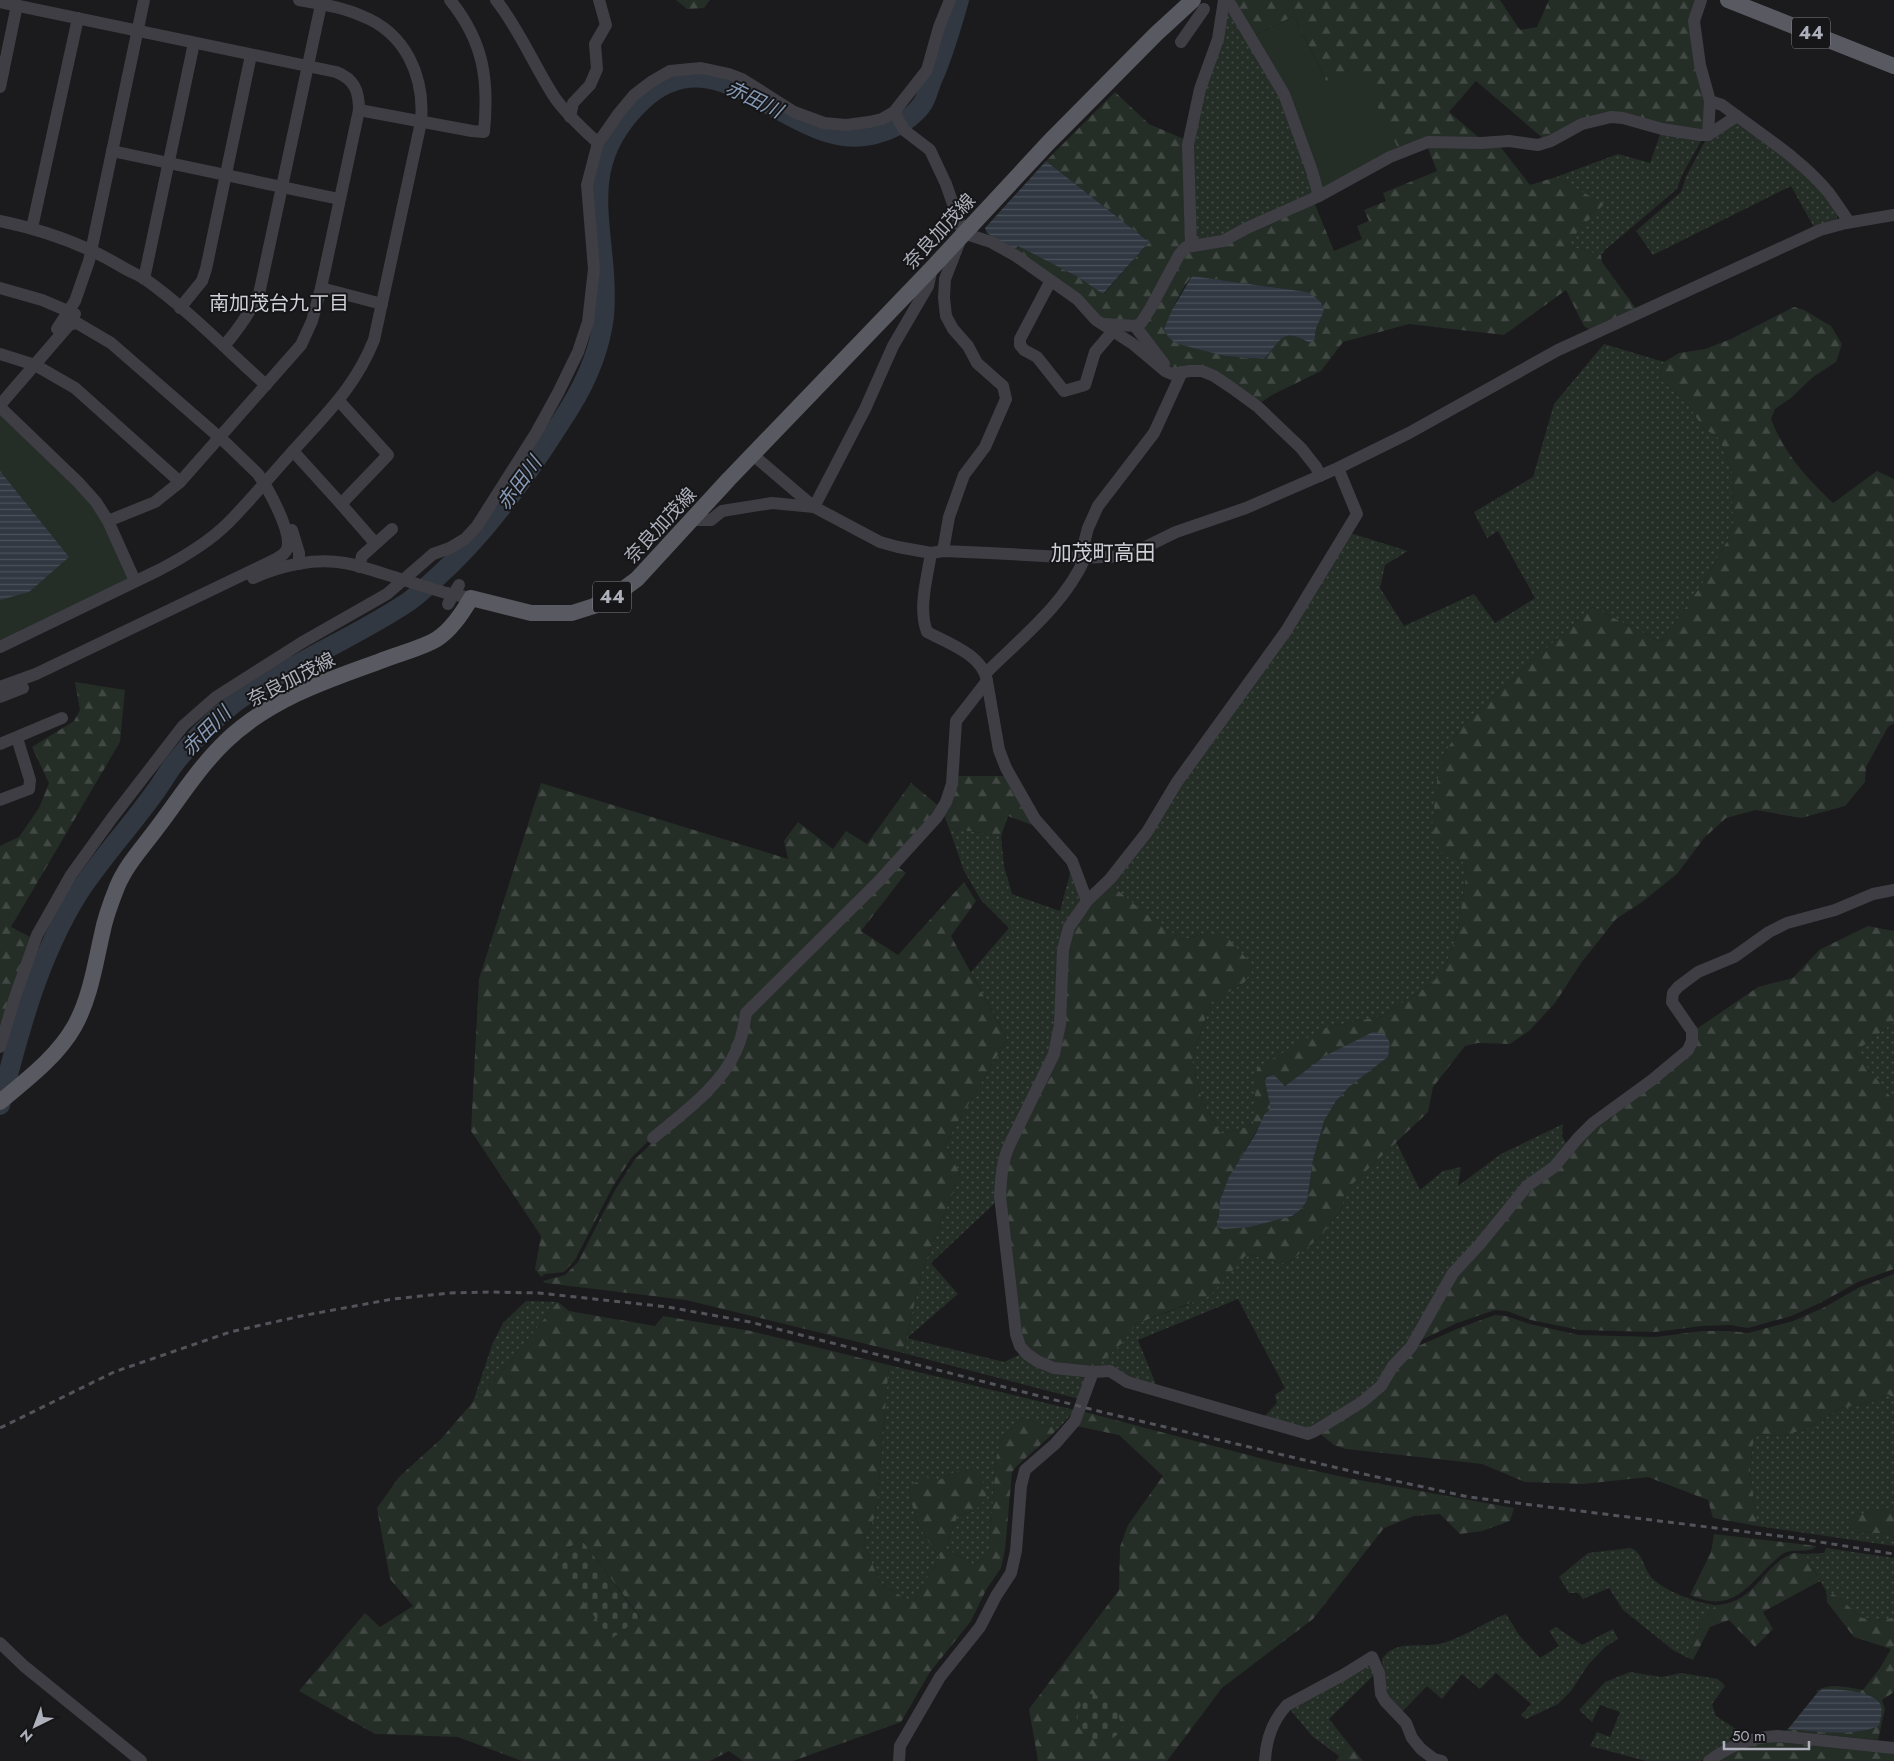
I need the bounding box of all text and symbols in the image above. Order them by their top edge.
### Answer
road number: 44 [1792,17,1830,48]
water label: 赤田川 [720,73,789,127]
street label: 奈良加茂線 [897,187,982,275]
district label: 南加茂台九丁目 [209,289,349,318]
water label: 赤田川 [490,449,550,516]
street label: 奈良加茂線 [618,481,703,569]
district label: 加茂町高田 [1051,538,1156,568]
road number: 44 [593,582,631,612]
street label: 奈良加茂線 [243,646,340,713]
water label: 赤田川 [175,698,239,763]
north arrow [10,1701,60,1751]
scale bar [1724,1718,1809,1750]
text: N [15,1725,37,1747]
text: 50 m [1732,1725,1766,1747]

